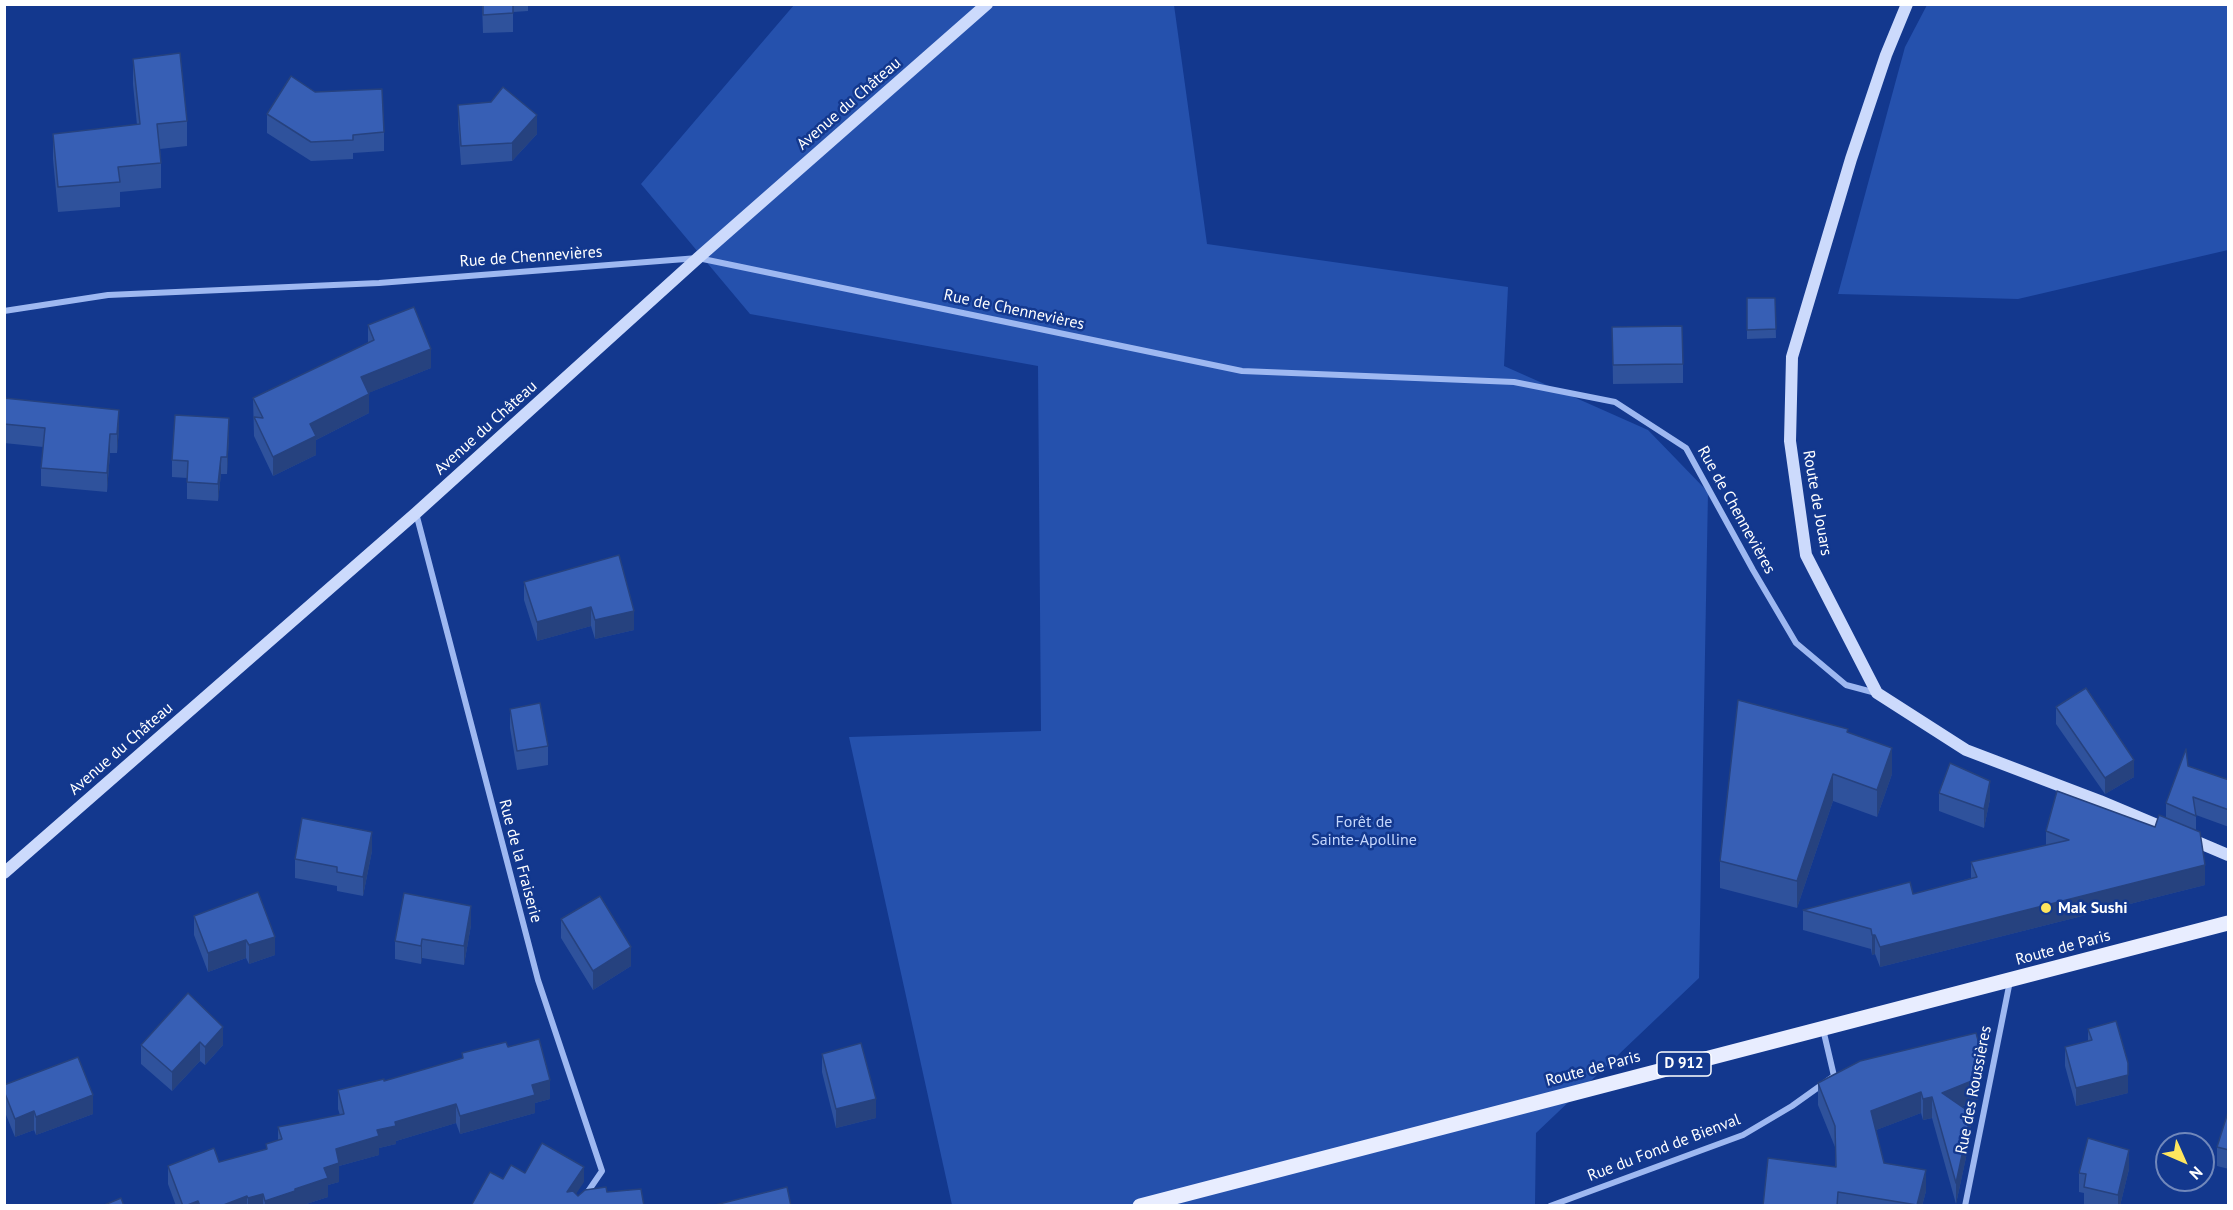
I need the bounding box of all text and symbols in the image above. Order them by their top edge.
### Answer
street label: Avenue du Château [793,54,905,154]
street label: Rue de Chennevières [459,242,603,272]
street label: Rue de Chennevières [942,286,1086,334]
street label: Avenue du Château [431,377,541,479]
street label: Rue de Chennevières [1693,443,1779,577]
street label: Route de Jouars [1798,449,1836,557]
street label: Avenue du Château [65,699,177,799]
street label: Rue de la Fraiserie [494,797,546,925]
park label: Forêt de Sainte-Apolline [1311,812,1417,850]
place label: Mak Sushi [2058,898,2128,918]
marker: Mak Sushi [2039,901,2053,915]
street label: Route de Paris [2013,926,2113,970]
street label: Rue des Roussières [1952,1024,1996,1156]
street label: Route de Paris [1543,1047,1643,1091]
road number: D 912 [1657,1052,1711,1076]
street label: Rue du Fond de Bienval [1585,1110,1743,1186]
north arrow [2155,1132,2215,1192]
text: N [2186,1163,2207,1184]

